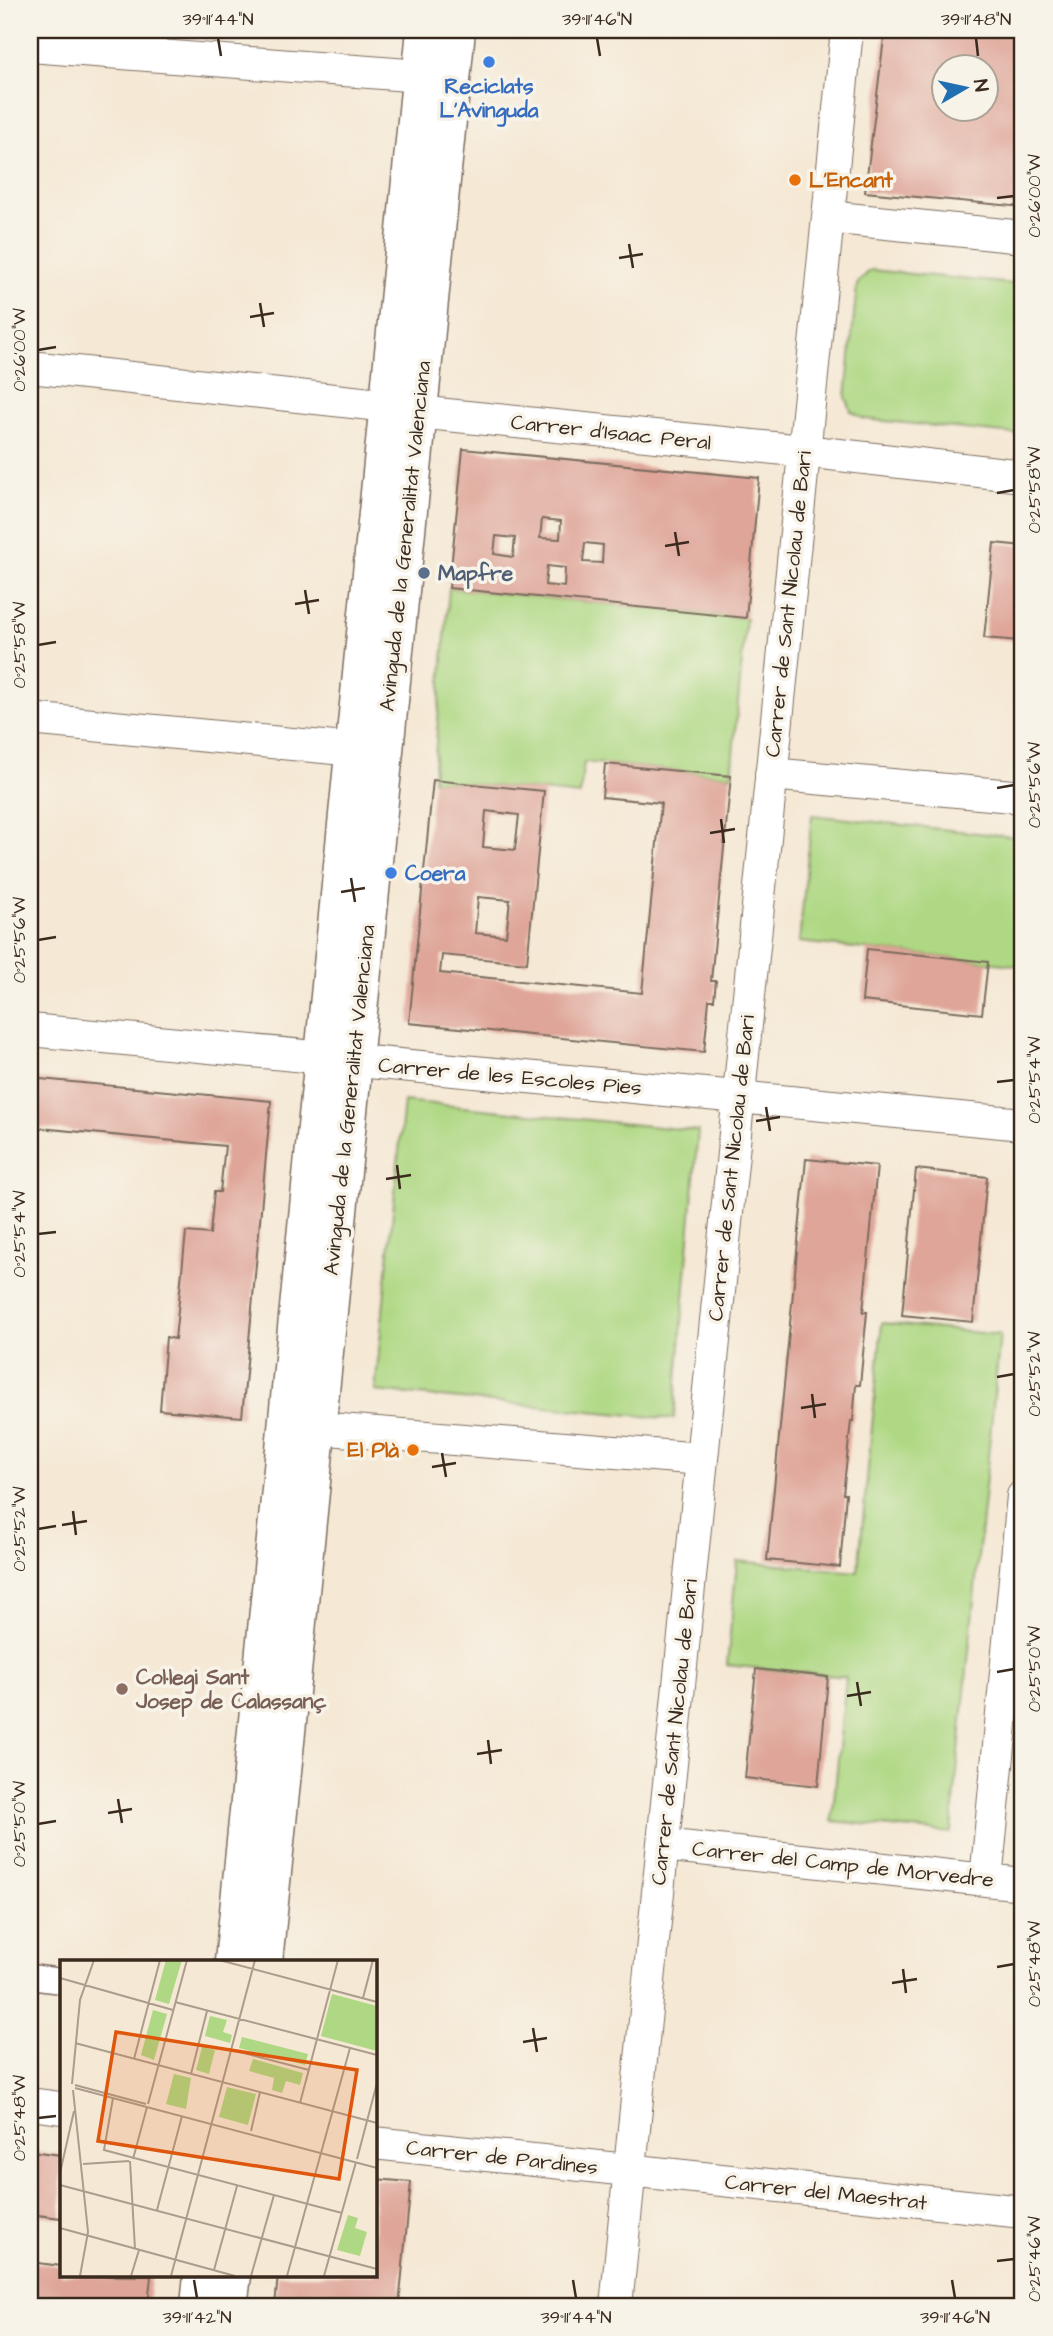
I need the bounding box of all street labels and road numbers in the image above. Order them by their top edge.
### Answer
street label: Avinguda de la Generalitat Valenciana [373,359,440,713]
street label: Carrer d'Isaac Peral [509,408,713,457]
street label: Carrer de Sant Nicolau de Bari [758,450,819,759]
street label: Avinguda de la Generalitat Valenciana [317,923,384,1277]
street label: Carrer de Sant Nicolau de Bari [701,1014,762,1323]
street label: Carrer de les Escoles Pies [377,1051,643,1102]
street label: Carrer de Sant Nicolau de Bari [644,1578,705,1887]
street label: Carrer del Camp de Morvedre [691,1834,995,1896]
street label: Carrer de Pardines [405,2133,599,2182]
street label: Carrer del Maestrat [723,2167,929,2218]

